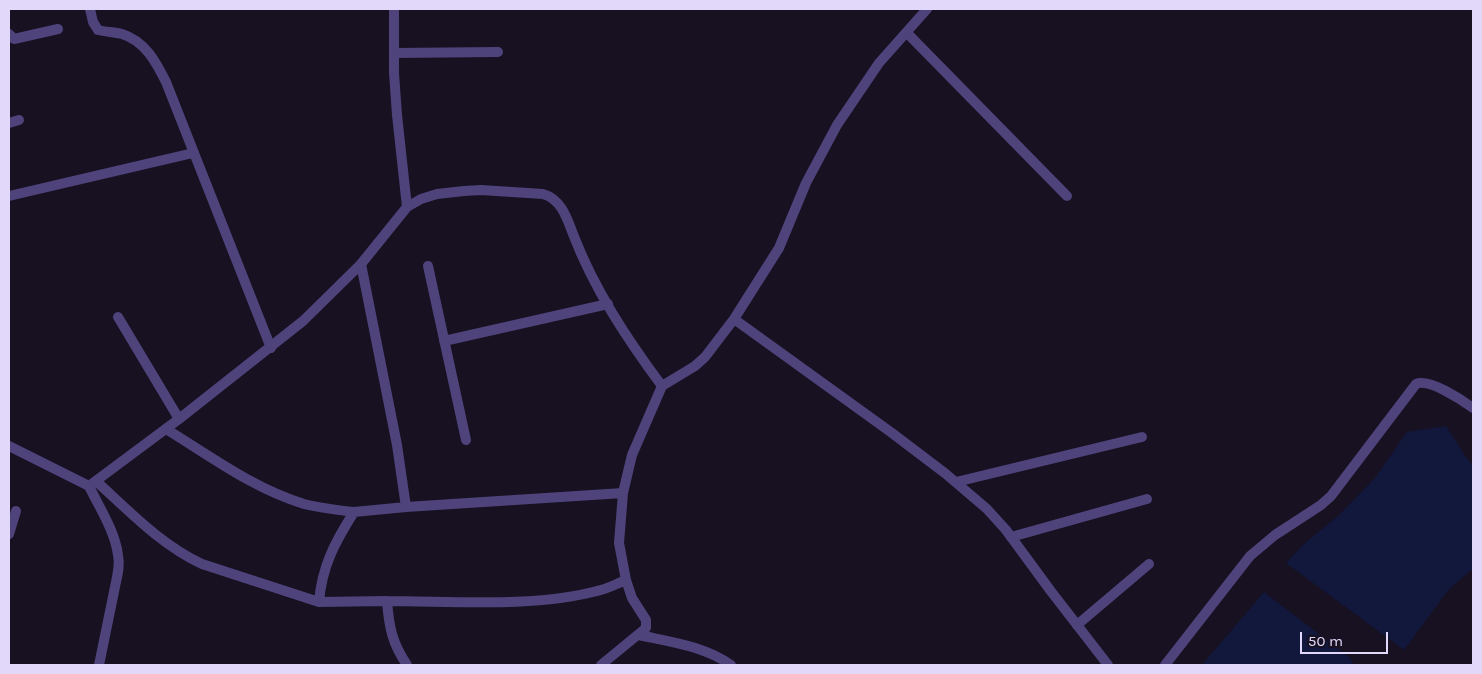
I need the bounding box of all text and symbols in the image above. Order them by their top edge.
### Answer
scale bar [1302,622,1390,654]
text: 50 m [1308,632,1343,650]

